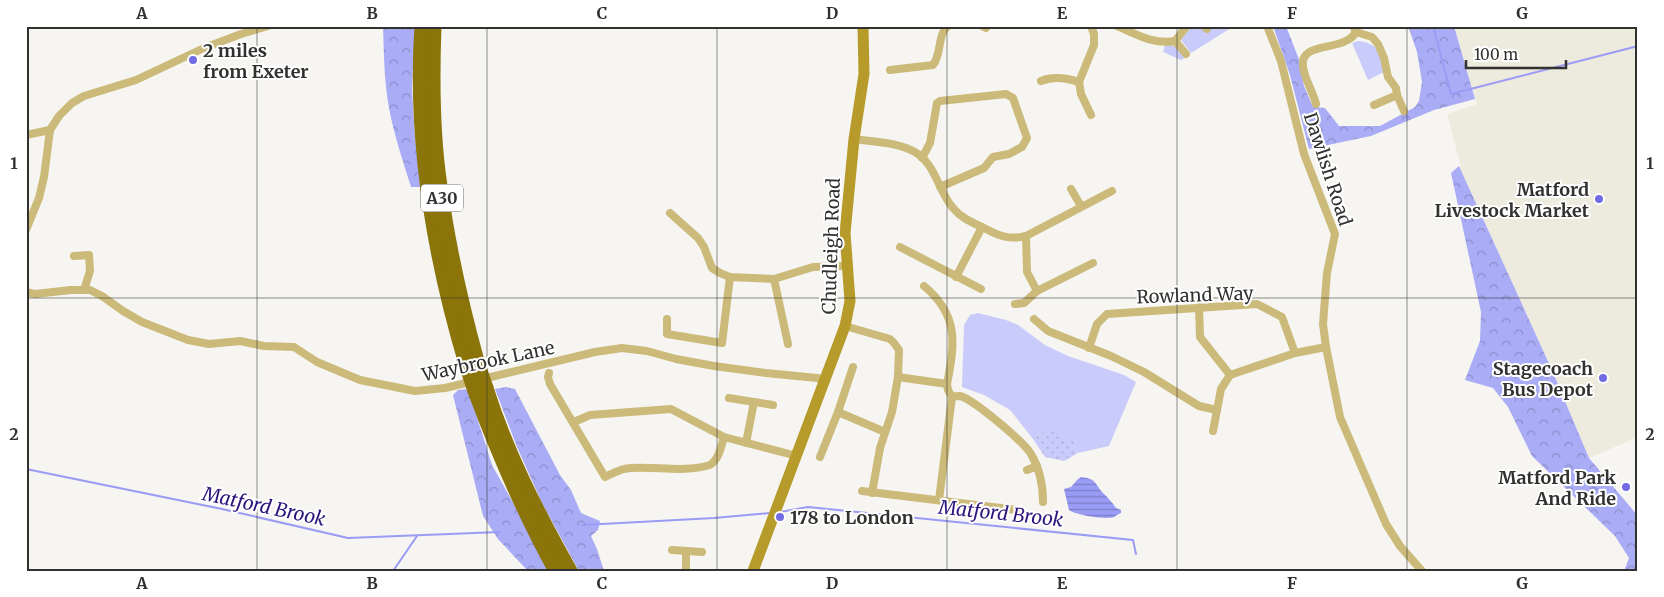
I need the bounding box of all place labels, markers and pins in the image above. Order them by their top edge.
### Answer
place label: 2 miles from Exeter [203,39,309,83]
marker: 2 miles from Exeter [187,54,199,66]
place label: Matford Livestock Market [1435,178,1590,222]
marker: Matford Livestock Market [1593,193,1605,205]
place label: Stagecoach Bus Depot [1493,357,1594,401]
marker: Stagecoach Bus Depot [1597,372,1609,384]
place label: Matford Park And Ride [1498,466,1616,510]
marker: Matford Park And Ride [1620,481,1632,493]
place label: 178 to London [790,506,914,529]
marker: 178 to London [774,511,786,523]

